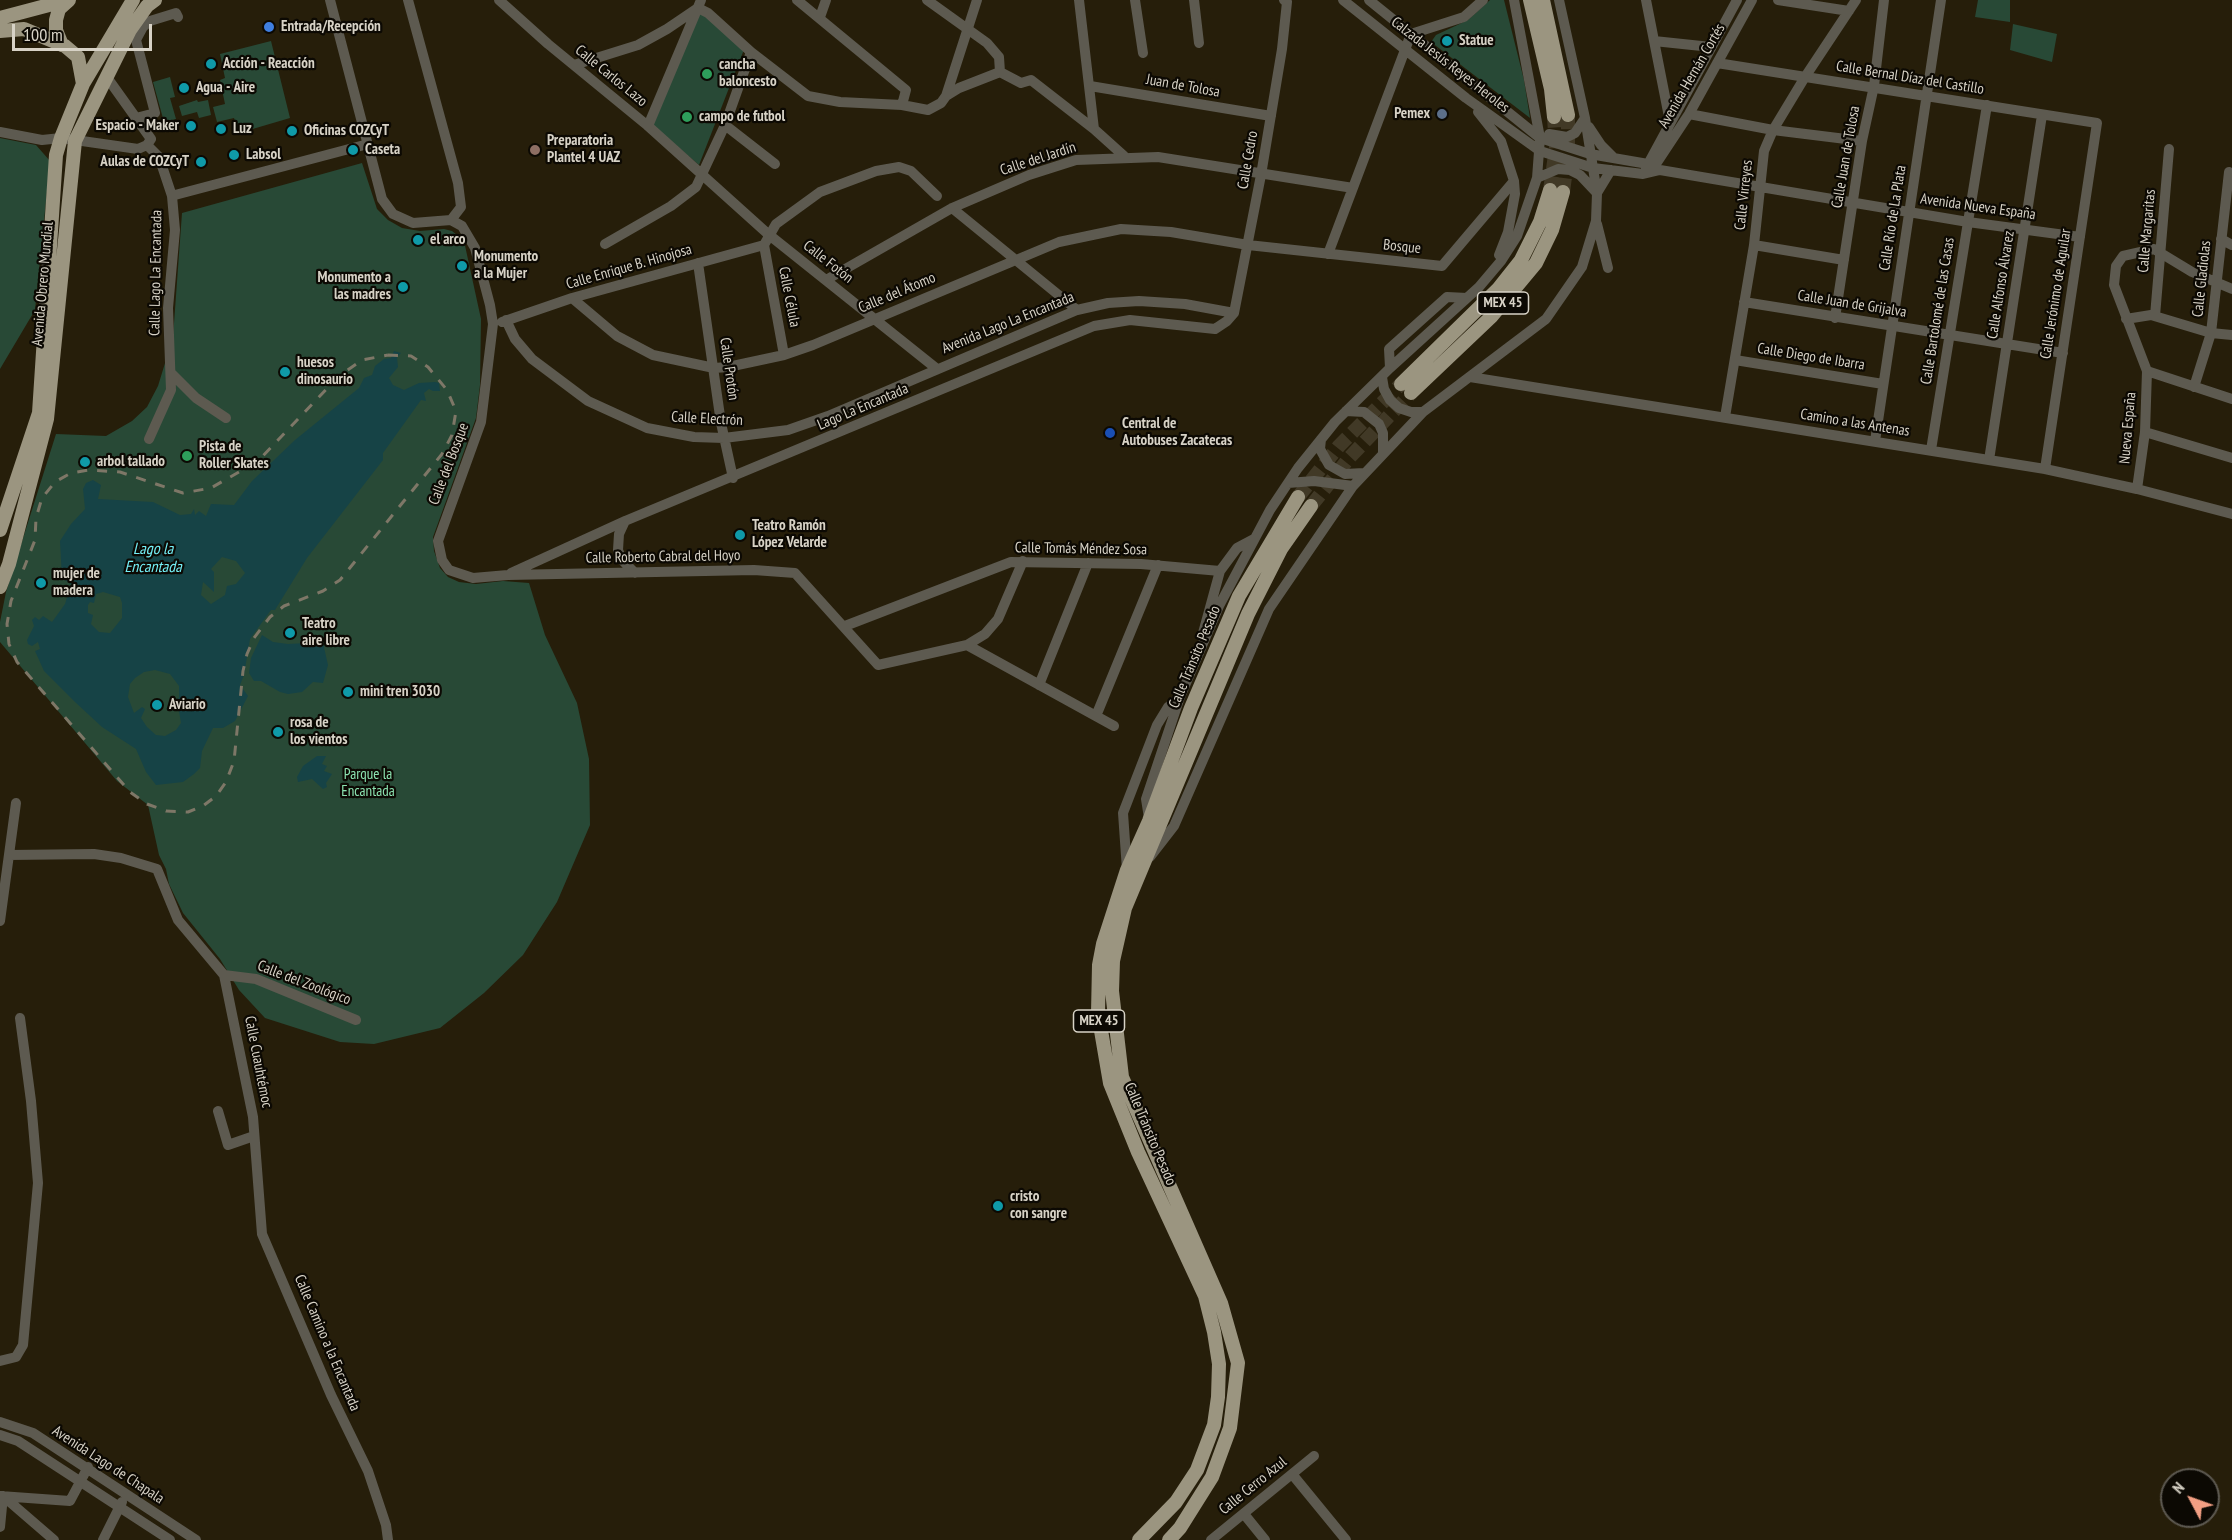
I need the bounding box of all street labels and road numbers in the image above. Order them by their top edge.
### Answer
street label: Calzada Jesús Reyes Heroles [1387,13,1513,117]
street label: Avenida Hernán Cortés [1655,21,1729,131]
street label: Calle Carlos Lazo [571,41,651,111]
street label: Calle Bernal Díaz del Castillo [1835,57,1985,99]
street label: Juan de Tolosa [1145,71,1221,101]
street label: Calle Juan de Tolosa [1828,104,1864,210]
street label: Calle Cedro [1234,129,1262,191]
street label: Calle del Jardín [998,138,1078,180]
street label: Calle Virreyes [1731,159,1757,231]
street label: Calle Río de La Plata [1876,164,1910,272]
street label: Calle Margaritas [2134,189,2160,273]
street label: Avenida Nueva España [1919,190,2037,224]
street label: Calle Lago La Encantada [146,210,166,336]
street label: Avenida Obrero Mundial [29,221,57,347]
street label: Calle Jerónimo de Aguilar [2037,228,2075,360]
street label: Calle Alfonso Álvarez [1984,230,2018,340]
street label: Bosque [1382,236,1422,258]
street label: Calle Bartolomé de las Casas [1917,236,1959,386]
street label: Calle Fotón [799,237,857,287]
street label: Calle Enrique B. Hinojosa [564,240,694,294]
street label: Calle Gladiolas [2189,240,2215,318]
street label: Calle Célula [774,265,804,329]
street label: Calle del Átomo [856,269,938,317]
street label: Calle Juan de Grijalva [1796,287,1908,321]
street label: Avenida Lago La Encantada [939,288,1077,358]
road number: MEX 45 [1478,292,1528,314]
street label: Calle Protón [716,337,742,401]
street label: Calle Diego de Ibarra [1756,340,1866,374]
street label: Lago La Encantada [815,380,911,434]
street label: Nueva España [2116,391,2140,465]
street label: Camino a las Antenas [1799,405,1911,441]
street label: Calle Electrón [671,408,743,430]
street label: Calle del Bosque [425,421,473,507]
street label: Calle Tomás Méndez Sosa [1015,539,1147,559]
street label: Calle Roberto Cabral del Hoyo [585,547,741,567]
street label: Calle Tránsito Pesado [1165,603,1225,711]
street label: Calle del Zoológico [255,957,353,1009]
road number: MEX 45 [1074,1010,1124,1032]
street label: Calle Cuauhtémoc [240,1015,276,1109]
street label: Calle Tránsito Pesado [1120,1080,1180,1188]
street label: Calle Camino a la Encantada [290,1272,364,1414]
street label: Avenida Lago de Chapala [49,1422,167,1508]
street label: Calle Cerro Azul [1216,1453,1290,1519]

